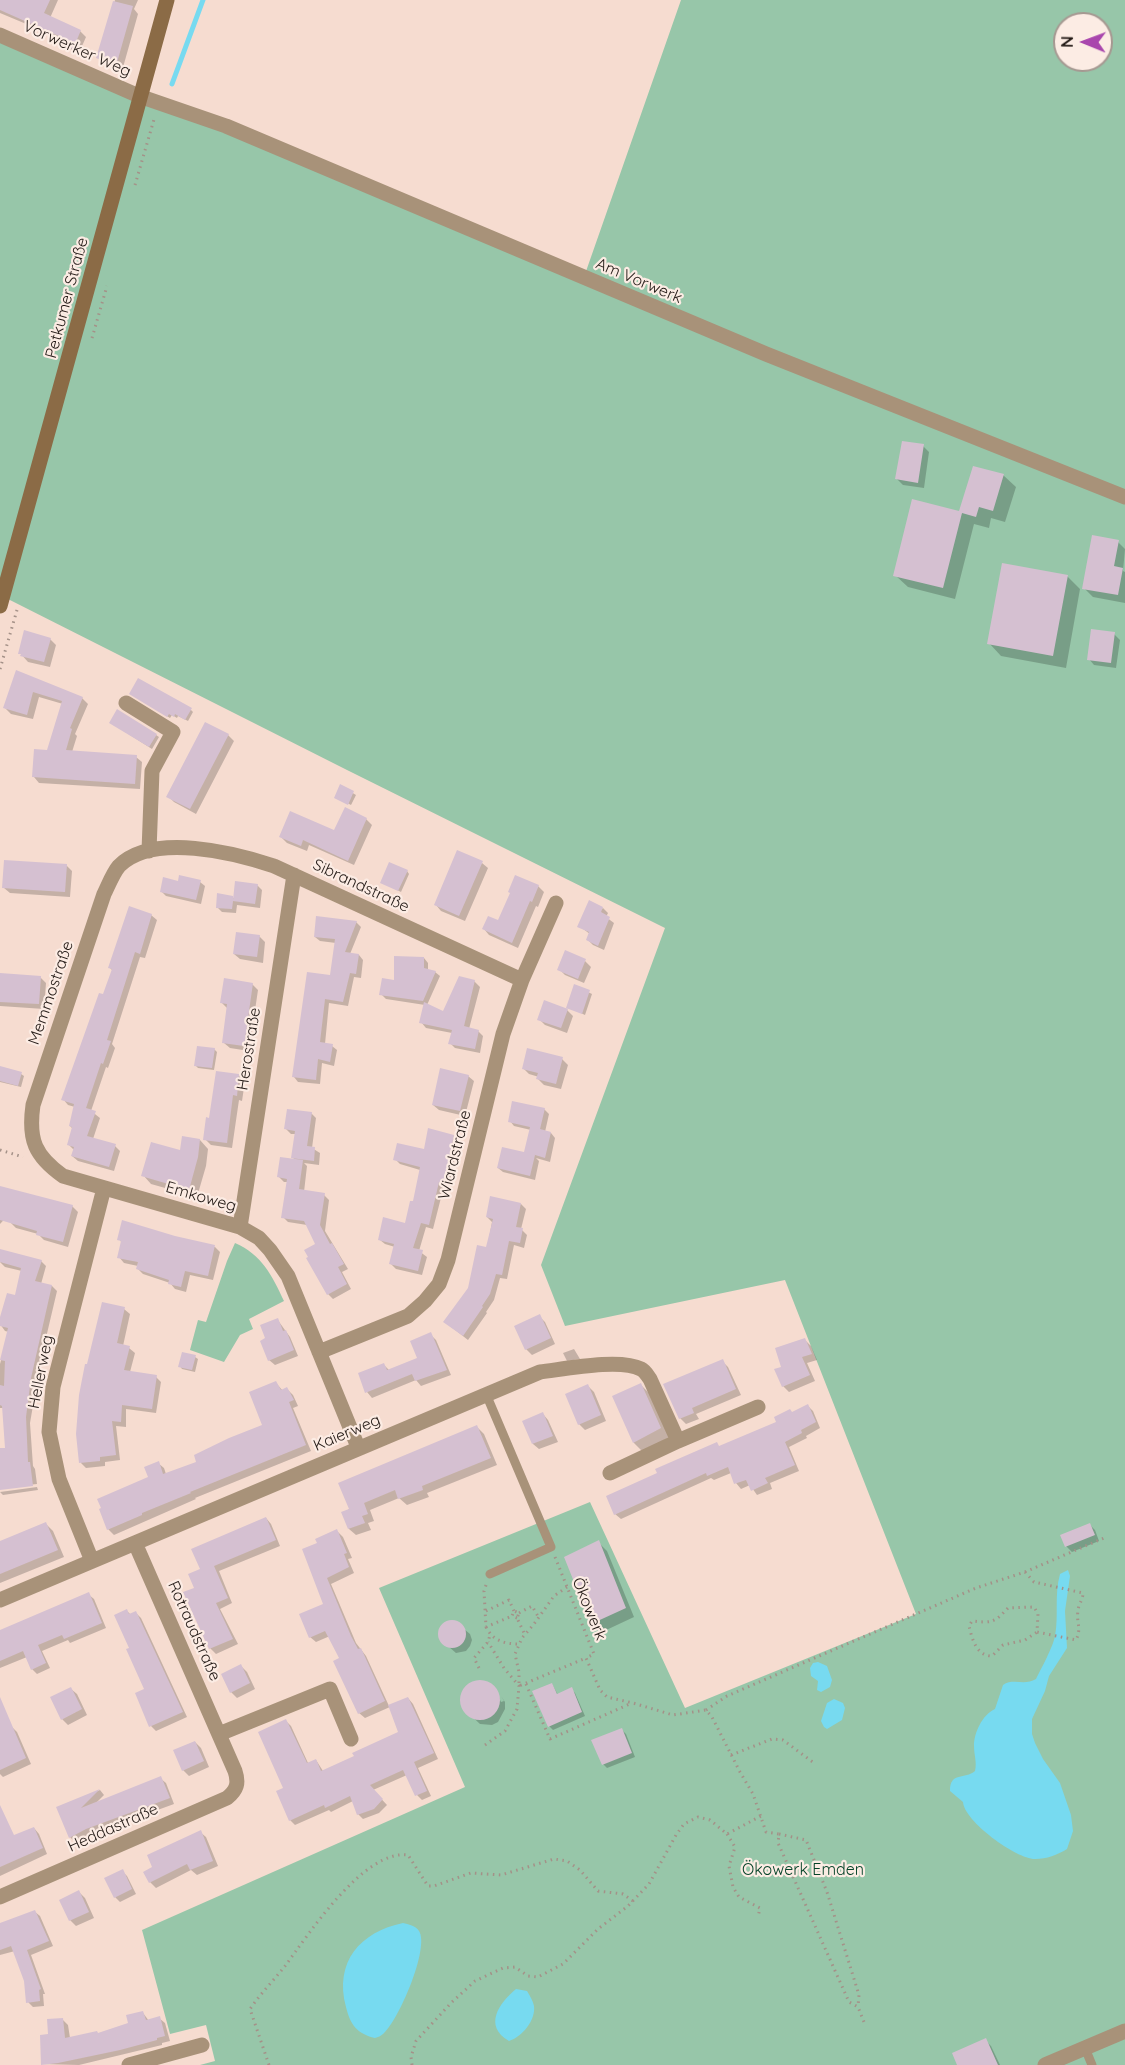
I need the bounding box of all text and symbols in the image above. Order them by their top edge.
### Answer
north arrow [1053,12,1113,72]
street label: Vorwerker Weg [20,17,134,81]
text: N [1057,36,1077,48]
street label: Petkumer Straße [42,235,92,361]
street label: Am Vorwerk [593,254,685,308]
street label: Sibrandstraße [310,855,412,917]
street label: Memmostraße [24,939,78,1047]
street label: Herostraße [233,1006,265,1092]
street label: Wiardstraße [435,1108,475,1202]
street label: Emkoweg [163,1178,239,1216]
street label: Hellerweg [24,1333,58,1411]
street label: Kaierweg [311,1410,383,1456]
street label: Ökowerk [568,1575,610,1643]
street label: Rotraudstraße [163,1578,225,1684]
street label: Heddastraße [65,1800,161,1856]
park label: Ökowerk Emden [742,1860,864,1880]

